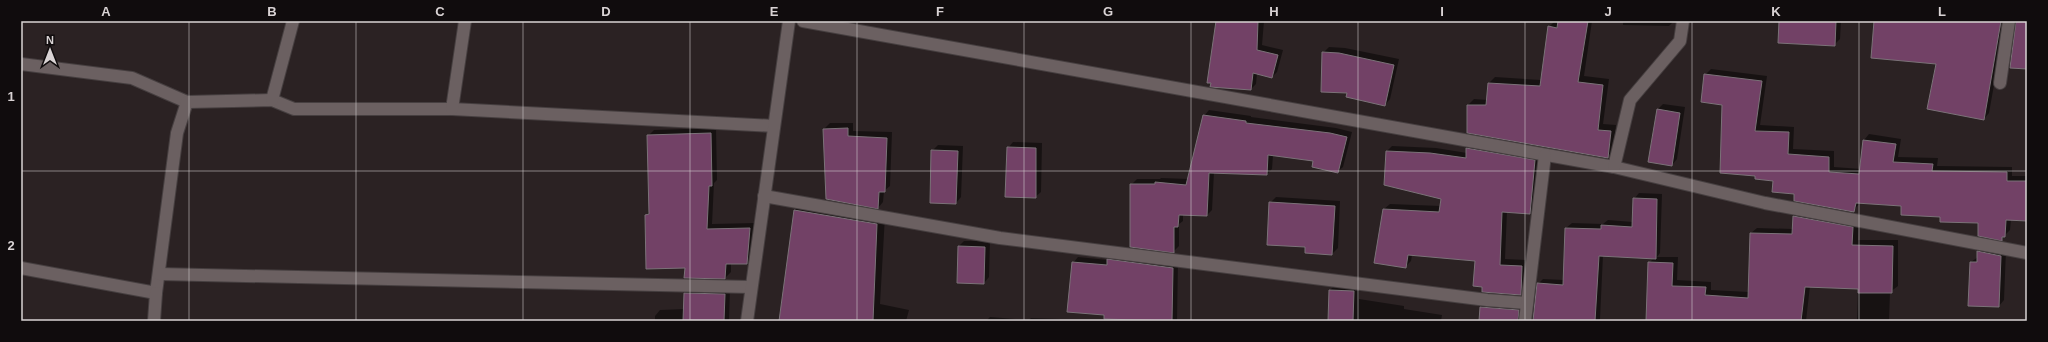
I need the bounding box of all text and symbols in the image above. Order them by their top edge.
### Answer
text: A [101,4,111,19]
text: B [267,4,277,19]
text: C [435,4,445,19]
text: D [601,4,611,19]
text: E [770,4,779,19]
text: F [936,4,944,19]
text: G [1103,4,1113,19]
text: H [1269,4,1279,19]
text: I [1440,4,1444,19]
text: J [1604,4,1612,19]
text: K [1771,4,1781,19]
text: L [1938,4,1946,19]
north arrow [30,30,70,70]
text: N [46,34,54,46]
text: 1 [7,89,15,104]
text: 2 [7,238,15,253]

